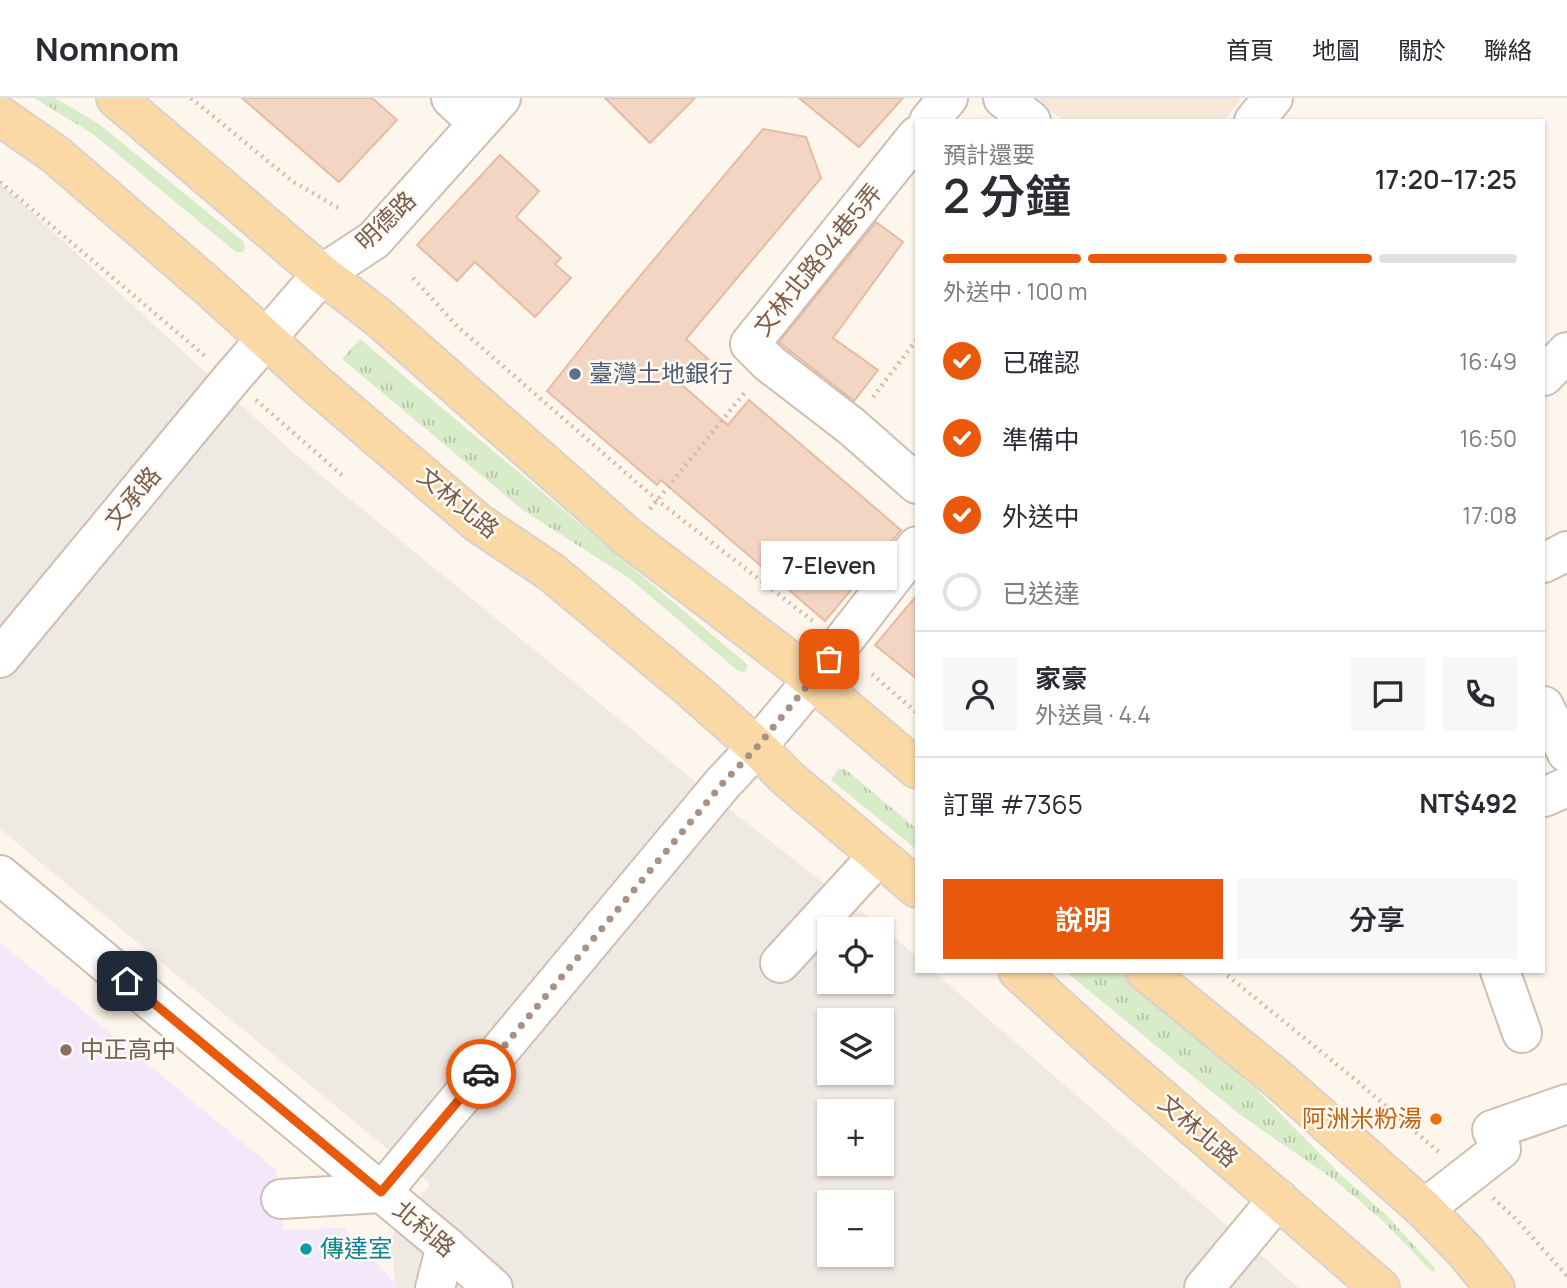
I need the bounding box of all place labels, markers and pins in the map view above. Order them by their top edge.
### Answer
place label: 臺灣土地銀行 [589,356,733,389]
marker: 臺灣土地銀行 [567,366,583,382]
callout: 7-Eleven [761,540,897,589]
pin [799,629,859,689]
pin [97,951,157,1011]
place label: 中正高中 [80,1032,176,1065]
marker: 中正高中 [58,1042,74,1058]
place label: 阿洲米粉湯 [1302,1101,1422,1134]
marker: 阿洲米粉湯 [1428,1111,1444,1127]
place label: 傳達室 [320,1231,392,1264]
marker: 傳達室 [298,1241,314,1257]

